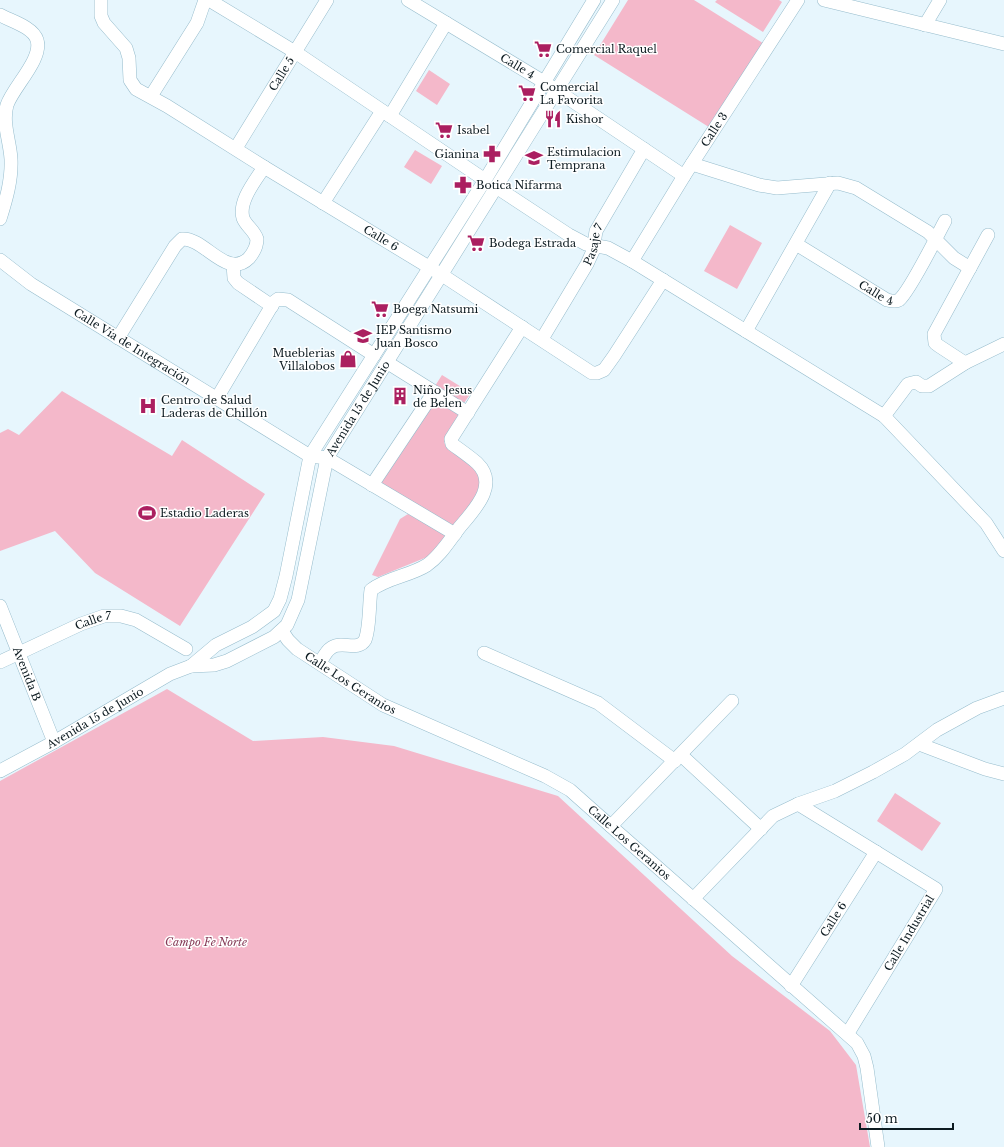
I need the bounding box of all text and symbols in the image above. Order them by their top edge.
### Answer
supermarket icon: Comercial Raquel [533,39,553,59]
place label: Comercial Raquel [556,42,657,56]
street label: Calle 4 [498,50,538,82]
street label: Calle 5 [266,54,297,94]
place label: Comercial La Favorita [540,80,604,107]
supermarket icon: Comercial La Favorita [517,83,537,103]
restaurant icon: Kishor [543,109,563,129]
street label: Calle 3 [698,109,731,149]
place label: Kishor [566,112,604,126]
supermarket icon: Isabel [434,120,454,140]
place label: Isabel [457,123,490,137]
pharmacy icon: Gianina [482,144,502,164]
place label: Estimulacion Temprana [547,145,622,172]
place label: Gianina [435,147,480,161]
school or university icon: Estimulacion Temprana [524,148,544,168]
pharmacy icon: Botica Nifarma [453,175,473,195]
place label: Botica Nifarma [476,178,563,192]
street label: Pasaje 7 [580,221,606,268]
street label: Calle 6 [361,222,401,254]
supermarket icon: Bodega Estrada [466,233,486,253]
place label: Bodega Estrada [489,236,577,250]
street label: Calle 4 [856,277,894,308]
supermarket icon: Boega Natsumi [370,299,390,319]
place label: Boega Natsumi [393,302,479,316]
street label: Calle Vía de Integración [71,305,193,388]
place label: IEP Santismo Juan Bosco [374,323,452,350]
school or university icon: IEP Santismo Juan Bosco [353,326,373,346]
place label: Mueblerias Villalobos [272,346,335,373]
shop icon: Mueblerias Villalobos [338,349,358,369]
street label: Avenida 15 de Junio [322,358,393,460]
place label: Niño Jesus de Belen [413,383,472,410]
building icon: Niño Jesus de Belen [390,386,410,406]
place label: Centro de Salud Laderas de Chillón [161,393,268,420]
hospital icon: Centro de Salud Laderas de Chillón [138,396,158,416]
sports icon: Estadio Laderas [137,503,157,523]
place label: Estadio Laderas [160,506,249,520]
street label: Calle 7 [73,609,111,633]
street label: Avenida B [10,644,44,703]
street label: Calle Los Geranios [302,649,398,717]
street label: Avenida 15 de Junio [43,684,146,752]
street label: Calle Los Geranios [585,802,674,883]
street label: Calle Industrial [881,892,937,974]
street label: Calle 6 [817,899,850,939]
park label: Campo Fe Norte [165,935,247,949]
scale bar [860,1105,953,1131]
text: 50 m [866,1111,898,1126]

